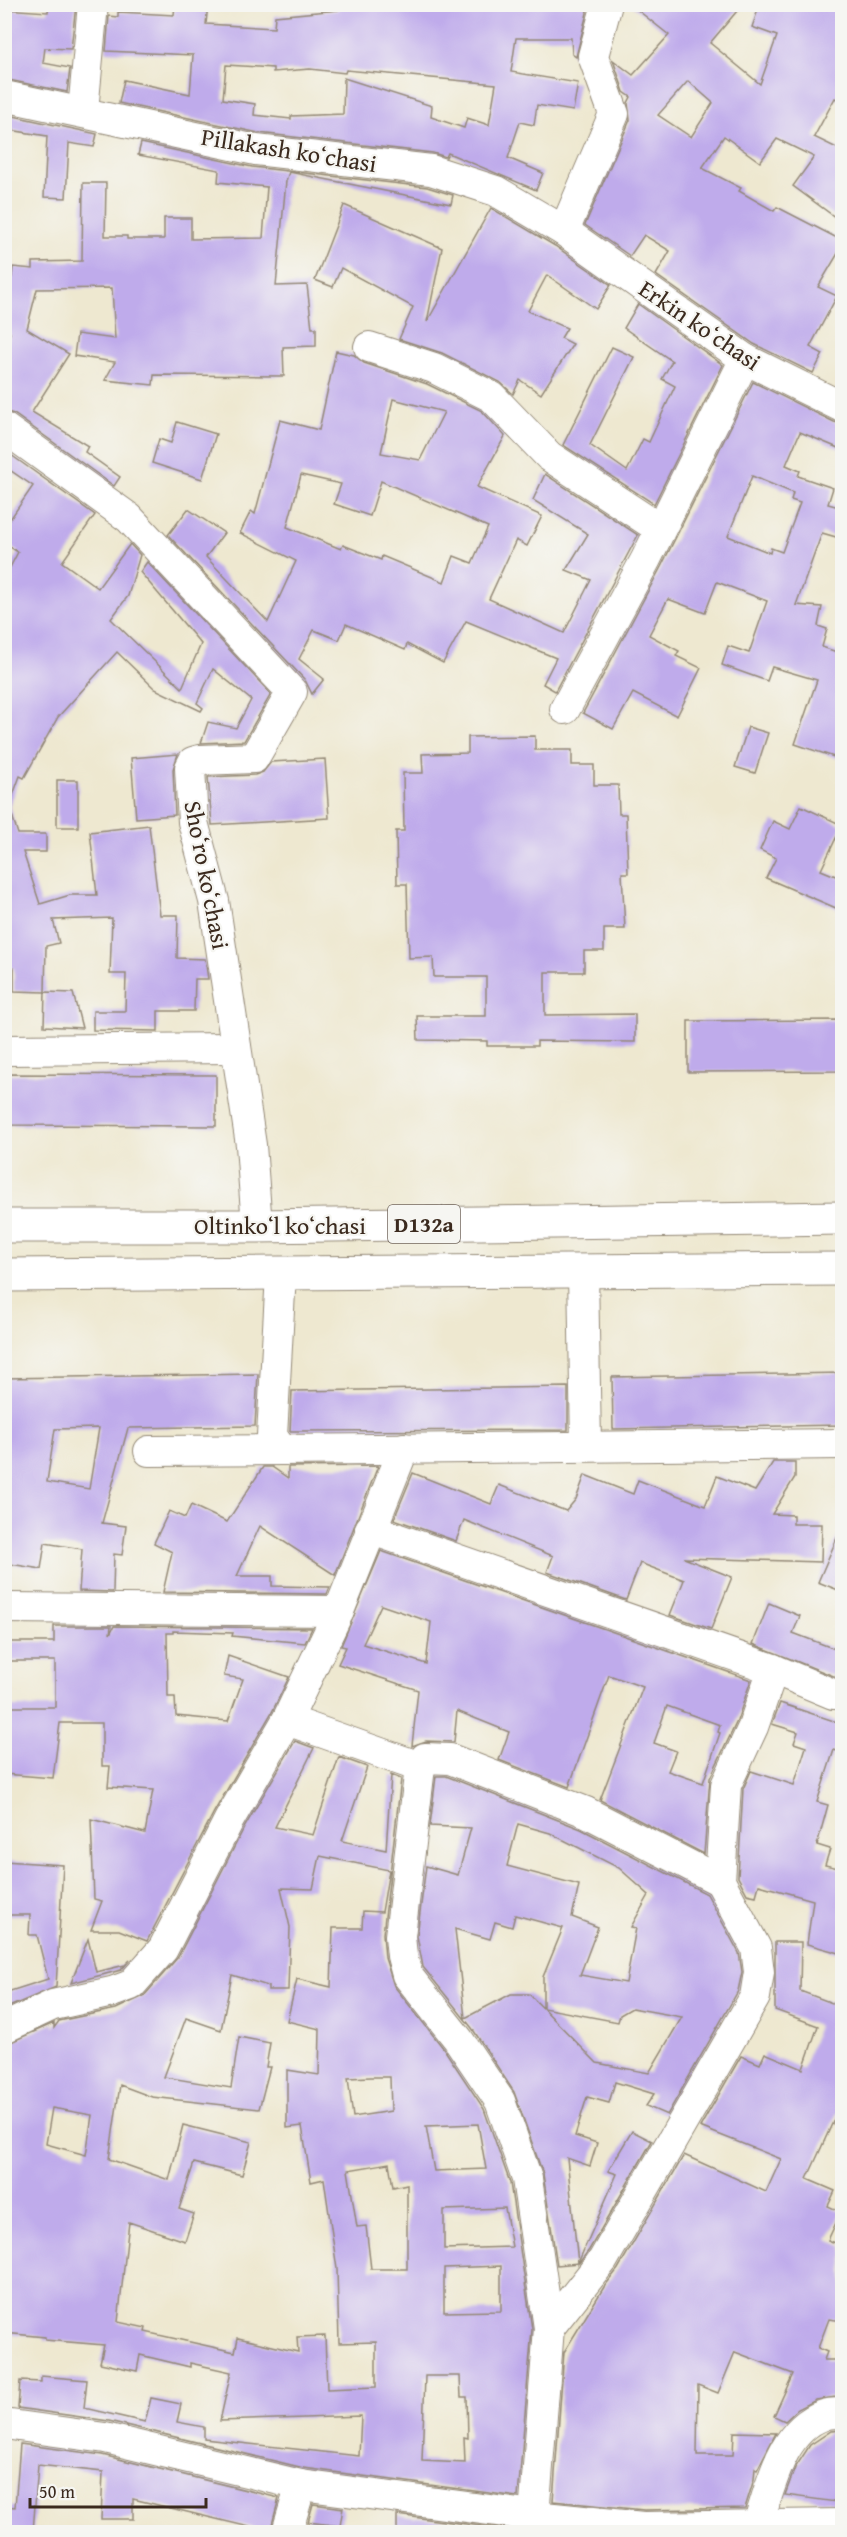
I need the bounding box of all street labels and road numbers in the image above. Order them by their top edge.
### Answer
street label: Pillakash koʻchasi [199,119,379,181]
street label: Erkin koʻchasi [632,271,768,379]
street label: Shoʻro koʻchasi [175,798,239,952]
road number: D132a [388,1205,460,1243]
street label: Oltinkoʻl koʻchasi [194,1208,366,1243]

